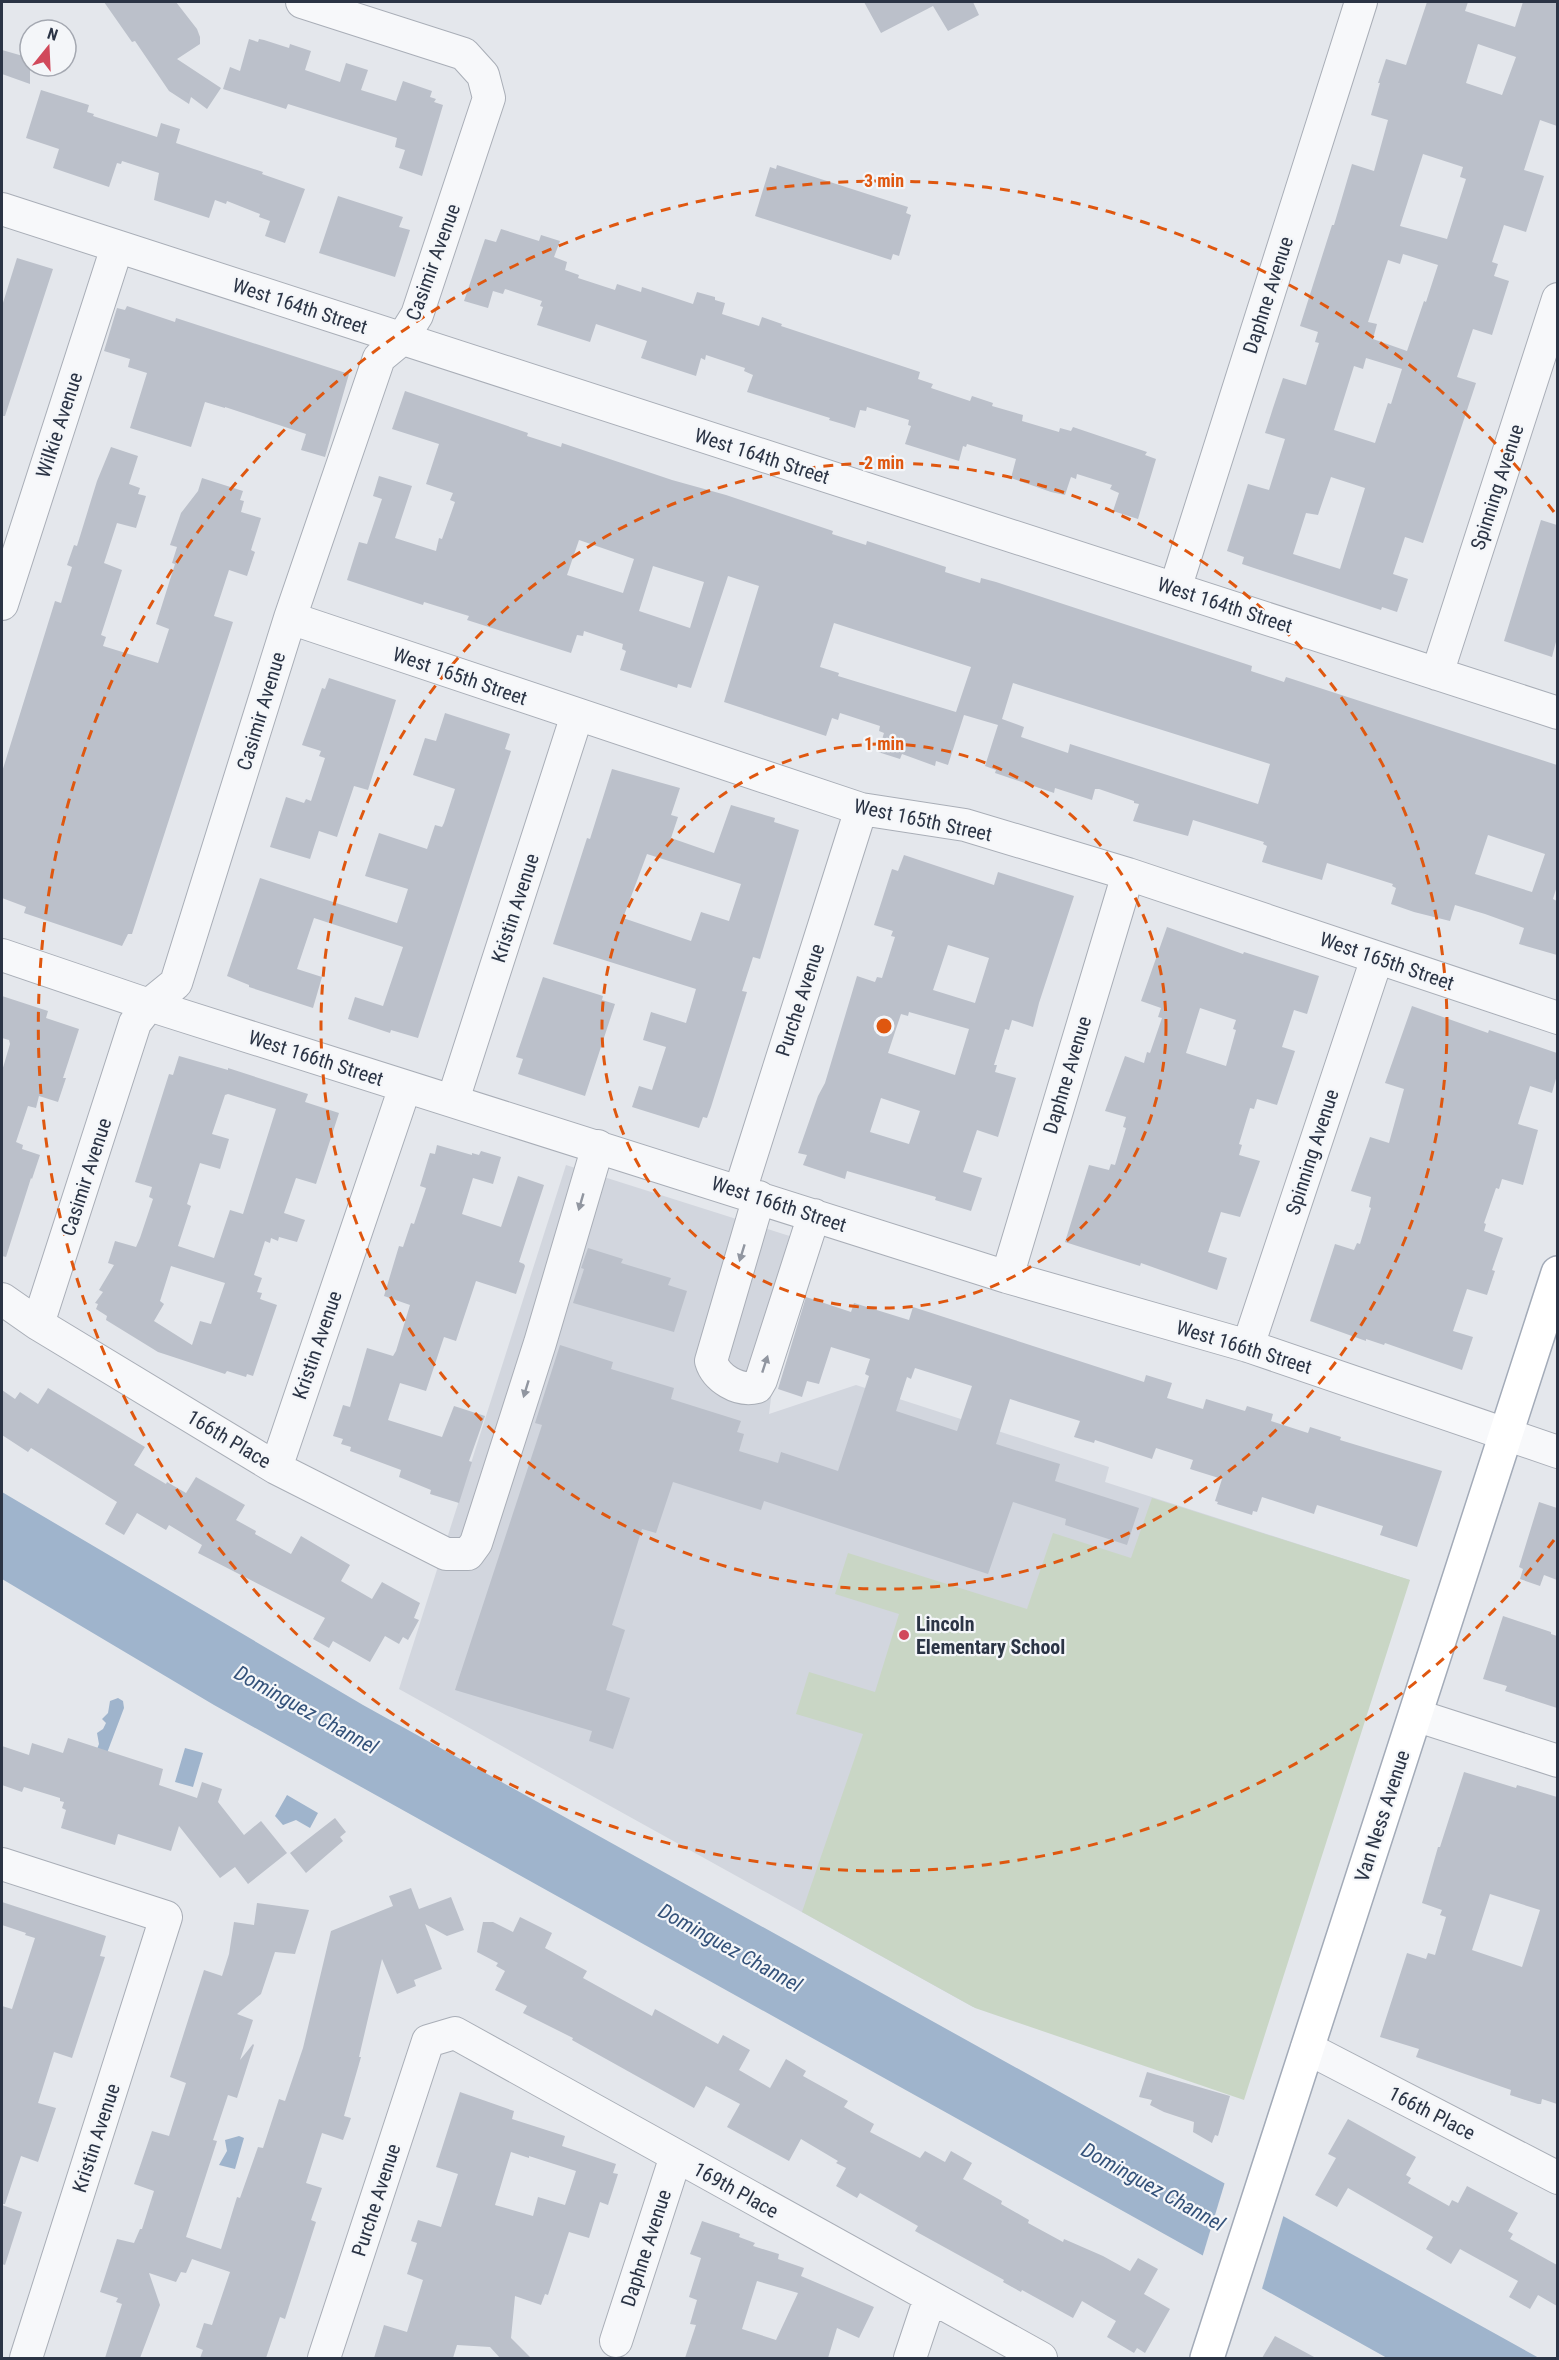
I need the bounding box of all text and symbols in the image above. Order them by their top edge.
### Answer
north arrow [18,18,78,78]
text: N [45,24,60,45]
text: 3 min [864,170,904,191]
street label: Casimir Avenue [401,200,465,324]
street label: Daphne Avenue [1238,233,1298,357]
street label: West 164th Street [229,273,371,339]
street label: Wilkie Avenue [31,369,87,481]
street label: Spinning Avenue [1465,421,1529,553]
street label: West 164th Street [691,423,833,489]
text: 2 min [864,452,904,473]
street label: West 164th Street [1154,572,1296,638]
street label: West 165th Street [390,642,530,710]
street label: Casimir Avenue [232,649,290,773]
text: 1 min [864,733,904,754]
street label: West 165th Street [852,794,994,846]
street label: Kristin Avenue [486,851,544,965]
street label: West 165th Street [1317,927,1457,995]
street label: Purche Avenue [770,941,830,1059]
street label: Daphne Avenue [1038,1013,1096,1137]
centre of rings [874,1016,894,1036]
street label: West 166th Street [245,1025,387,1091]
street label: Spinning Avenue [1280,1086,1344,1218]
street label: Casimir Avenue [56,1115,116,1239]
street label: West 166th Street [708,1171,850,1237]
one-way arrow [576,1193,585,1211]
one-way arrow [737,1244,746,1262]
street label: Kristin Avenue [287,1288,347,1402]
street label: West 166th Street [1173,1315,1315,1379]
one-way arrow [761,1355,771,1373]
one-way arrow [520,1380,530,1398]
street label: 166th Place [183,1405,275,1473]
place label: Lincoln Elementary School [916,1612,1065,1659]
marker: Lincoln Elementary School [897,1628,911,1642]
water label: Dominguez Channel [230,1661,382,1759]
street label: Van Ness Avenue [1349,1747,1415,1885]
water label: Dominguez Channel [654,1899,806,1997]
street label: Kristin Avenue [67,2081,125,2195]
street label: 166th Place [1385,2081,1479,2145]
water label: Dominguez Channel [1077,2138,1229,2236]
street label: Purche Avenue [346,2141,406,2259]
street label: 169th Place [689,2157,783,2223]
street label: Daphne Avenue [616,2186,676,2310]

